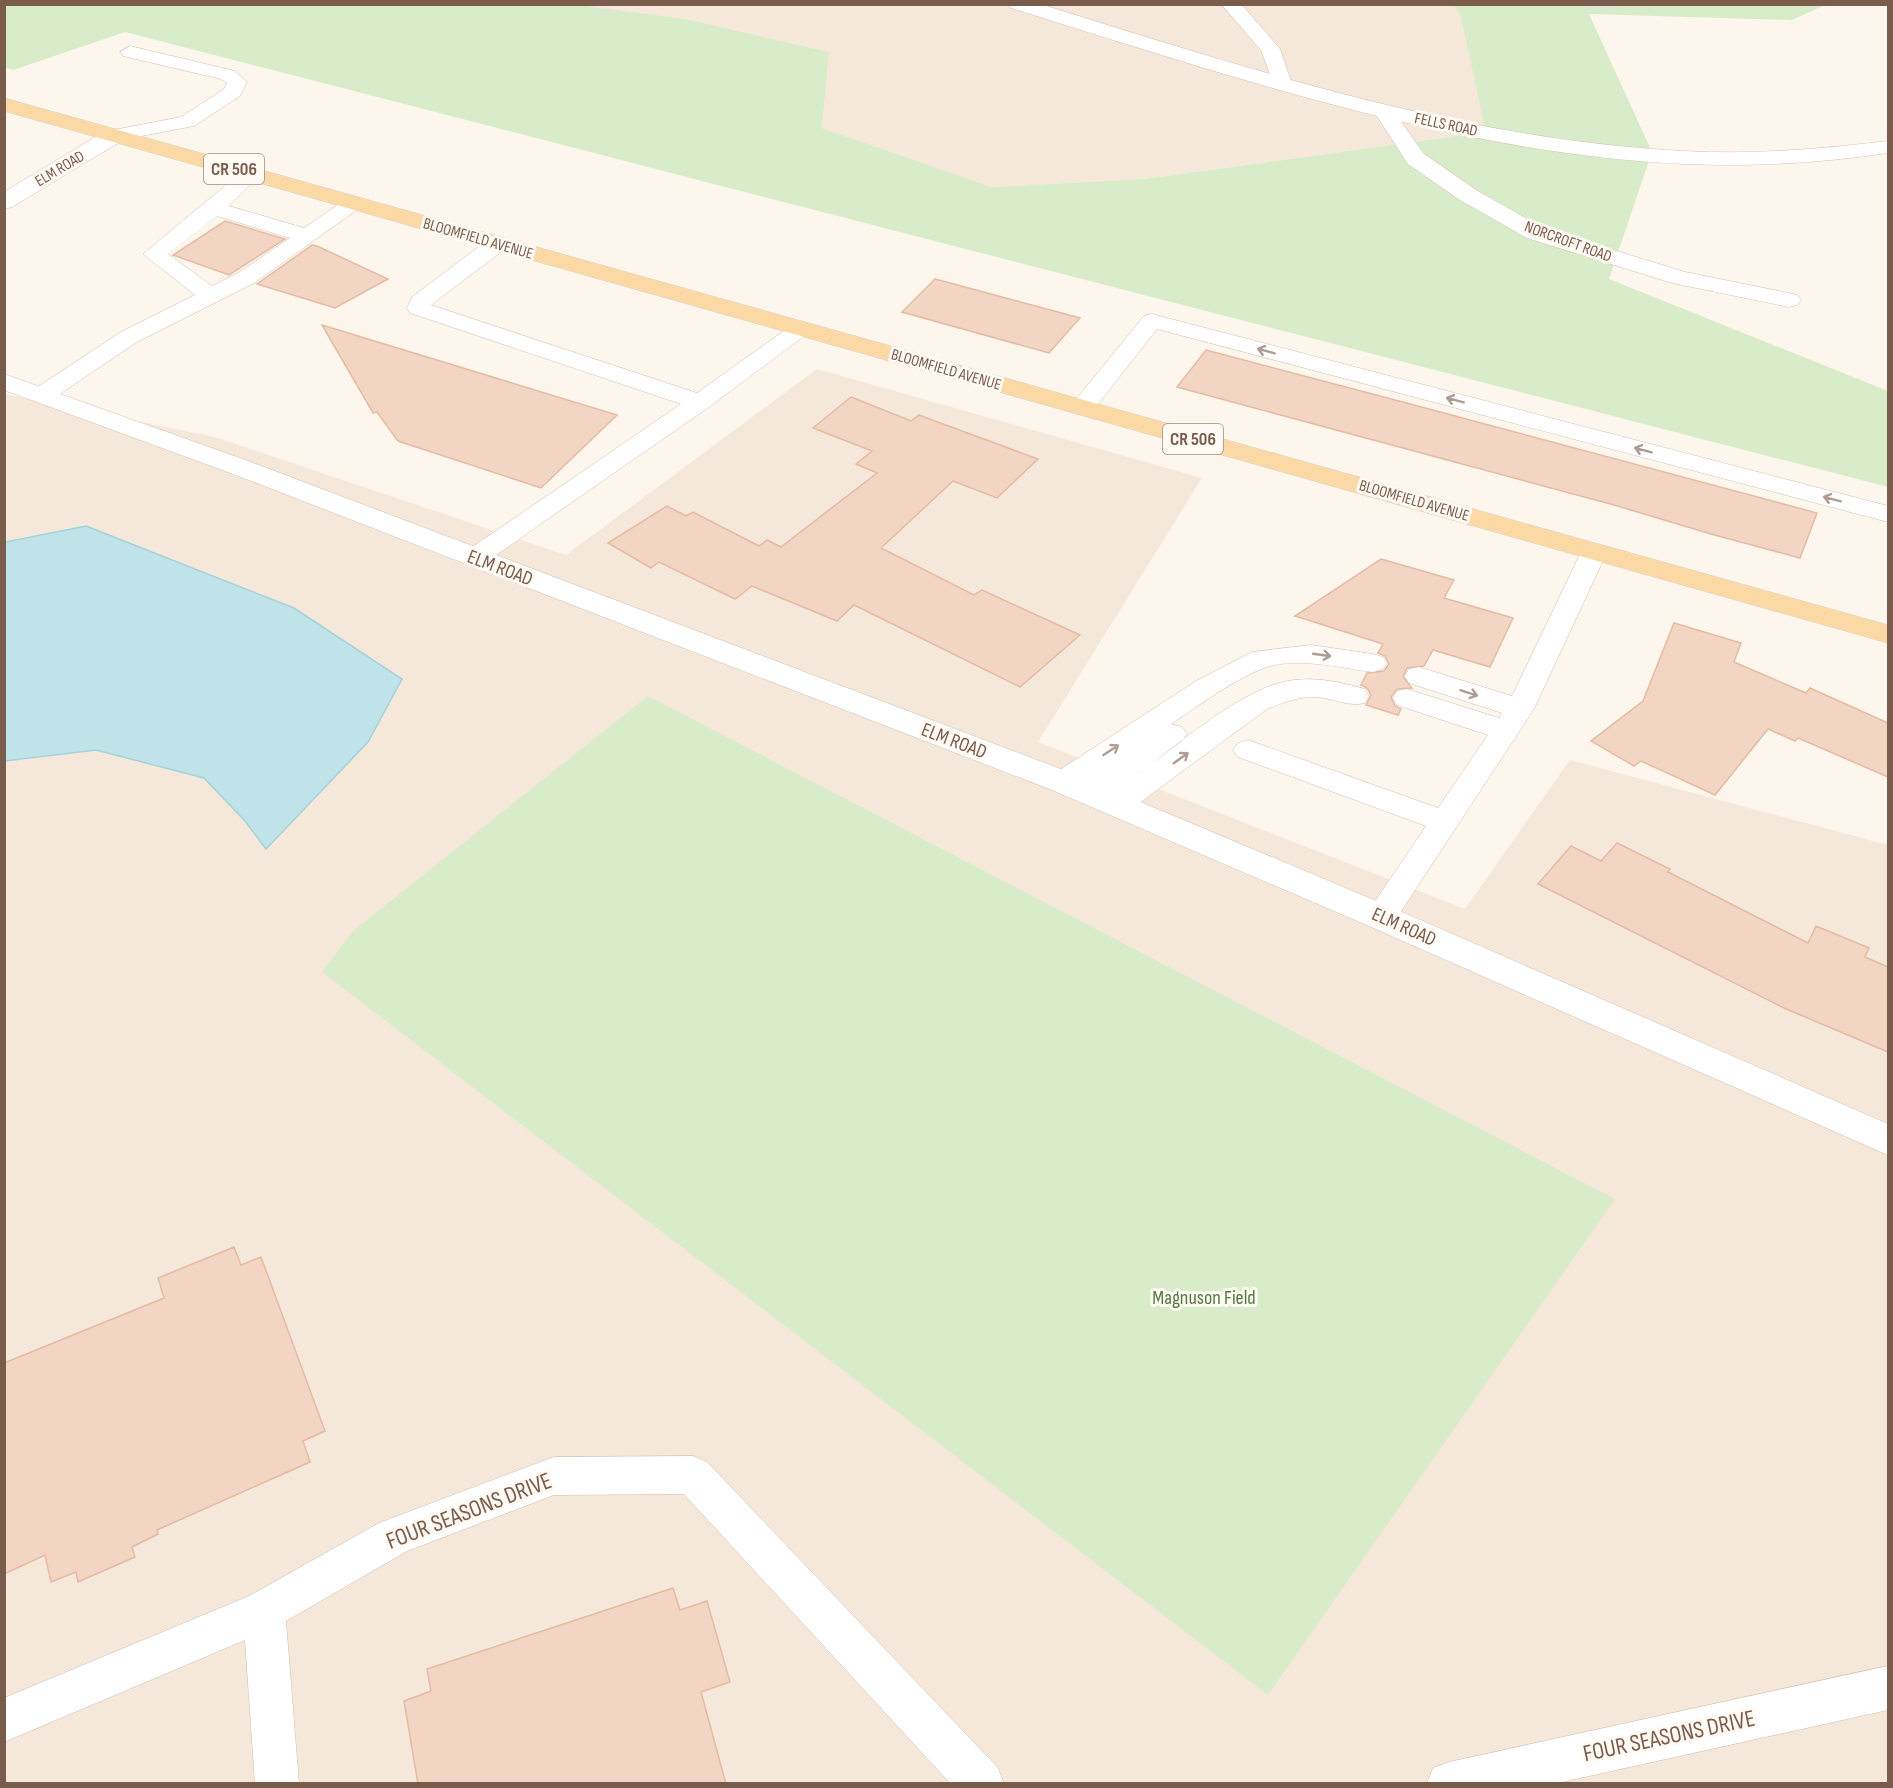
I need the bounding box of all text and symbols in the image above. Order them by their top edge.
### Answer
street label: FELLS ROAD [1413,109,1479,141]
street label: ELM ROAD [32,147,88,191]
road number: CR 506 [204,154,264,184]
street label: BLOOMFIELD AVENUE [421,214,535,264]
street label: NORCROFT ROAD [1522,217,1614,267]
one-way arrow [1257,344,1276,356]
street label: BLOOMFIELD AVENUE [889,345,1003,395]
one-way arrow [1446,394,1465,405]
road number: CR 506 [1163,424,1223,454]
one-way arrow [1634,443,1653,455]
street label: BLOOMFIELD AVENUE [1357,476,1471,526]
one-way arrow [1823,493,1842,505]
street label: ELM ROAD [464,545,536,591]
one-way arrow [1312,650,1331,661]
one-way arrow [1459,688,1478,699]
street label: ELM ROAD [918,718,990,764]
one-way arrow [1103,744,1119,756]
one-way arrow [1172,752,1188,764]
street label: ELM ROAD [1368,902,1440,952]
park label: Magnuson Field [1152,1286,1256,1310]
street label: FOUR SEASONS DRIVE [382,1466,556,1556]
street label: FOUR SEASONS DRIVE [1580,1704,1758,1768]

